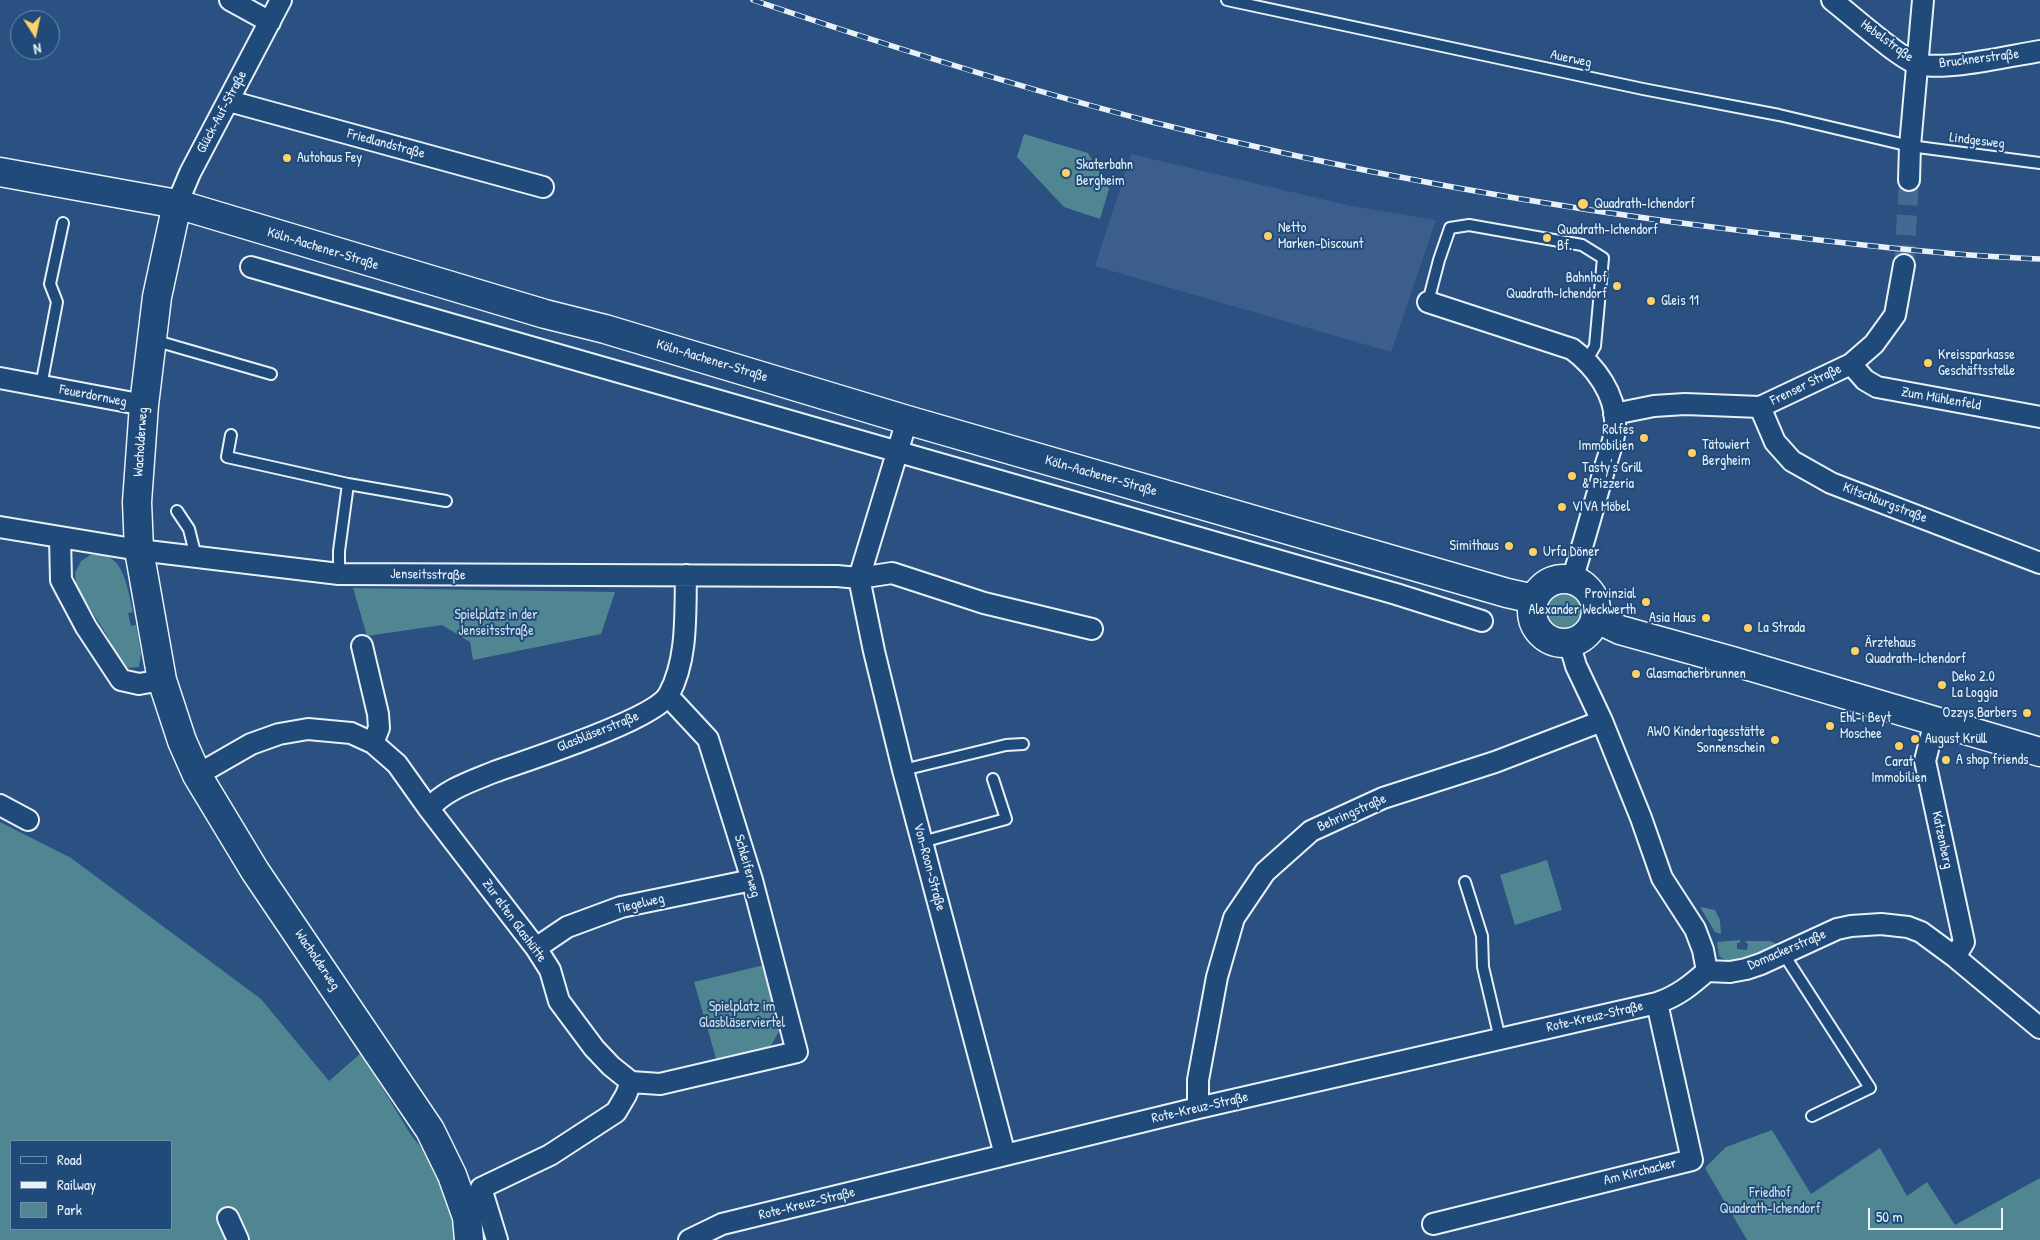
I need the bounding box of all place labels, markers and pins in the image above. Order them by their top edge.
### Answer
place label: Autohaus Fey [297,150,362,166]
marker: Autohaus Fey [281,152,293,164]
place label: Skaterbahn Bergheim [1076,157,1133,190]
marker: Skaterbahn Bergheim [1060,167,1072,179]
place label: Quadrath-Ichendorf [1594,196,1695,212]
marker: Quadrath-Ichendorf [1576,197,1590,211]
place label: Netto Marken-Discount [1278,220,1364,252]
place label: Quadrath-Ichendorf Bf. [1557,222,1658,254]
marker: Netto Marken-Discount [1262,230,1274,242]
marker: Quadrath-Ichendorf Bf. [1541,232,1553,244]
place label: Bahnhof Quadrath-Ichendorf [1506,270,1607,302]
marker: Bahnhof Quadrath-Ichendorf [1611,280,1623,292]
place label: Gleis 11 [1661,293,1699,309]
marker: Gleis 11 [1645,295,1657,307]
place label: Kreissparkasse Geschäftsstelle [1938,347,2015,380]
marker: Kreissparkasse Geschäftsstelle [1922,357,1934,369]
place label: Rolfes Immobilien [1578,422,1634,454]
marker: Rolfes Immobilien [1638,432,1650,444]
place label: Tätowiert Bergheim [1702,437,1750,470]
marker: Tätowiert Bergheim [1686,447,1698,459]
place label: Tasty's Grill & Pizzeria [1582,460,1642,492]
marker: Tasty's Grill & Pizzeria [1566,470,1578,482]
place label: VIVA Möbel [1572,499,1630,515]
marker: VIVA Möbel [1556,501,1568,513]
place label: Simithaus [1450,538,1499,554]
marker: Simithaus [1503,540,1515,552]
place label: Urfa Döner [1543,544,1599,560]
marker: Urfa Döner [1527,546,1539,558]
place label: Provinzial Alexander Weckwerth [1529,586,1636,618]
marker: Provinzial Alexander Weckwerth [1640,596,1652,608]
place label: Asia Haus [1649,610,1696,626]
marker: Asia Haus [1700,612,1712,624]
place label: La Strada [1758,620,1805,636]
marker: La Strada [1742,622,1754,634]
place label: Ärztehaus Quadrath-Ichendorf [1865,635,1966,668]
marker: Ärztehaus Quadrath-Ichendorf [1849,645,1861,657]
place label: Glasmacherbrunnen [1646,666,1746,682]
marker: Glasmacherbrunnen [1630,668,1642,680]
place label: Deko 2.0 La Loggia [1952,669,1998,702]
marker: Deko 2.0 La Loggia [1936,679,1948,691]
place label: Ozzys Barbers [1943,705,2017,721]
marker: Ozzys Barbers [2021,707,2033,719]
place label: Ehl-i Beyt Moschee [1840,710,1891,742]
marker: Ehl-i Beyt Moschee [1824,720,1836,732]
place label: AWO Kindertagesstätte Sonnenschein [1647,724,1765,756]
place label: August Krüll [1925,731,1987,747]
marker: August Krüll [1909,733,1921,745]
marker: AWO Kindertagesstätte Sonnenschein [1769,734,1781,746]
marker: Carat Immobilien [1893,740,1905,752]
place label: A shop friends [1956,752,2028,768]
place label: Carat Immobilien [1871,754,1927,786]
marker: A shop friends [1940,754,1952,766]

